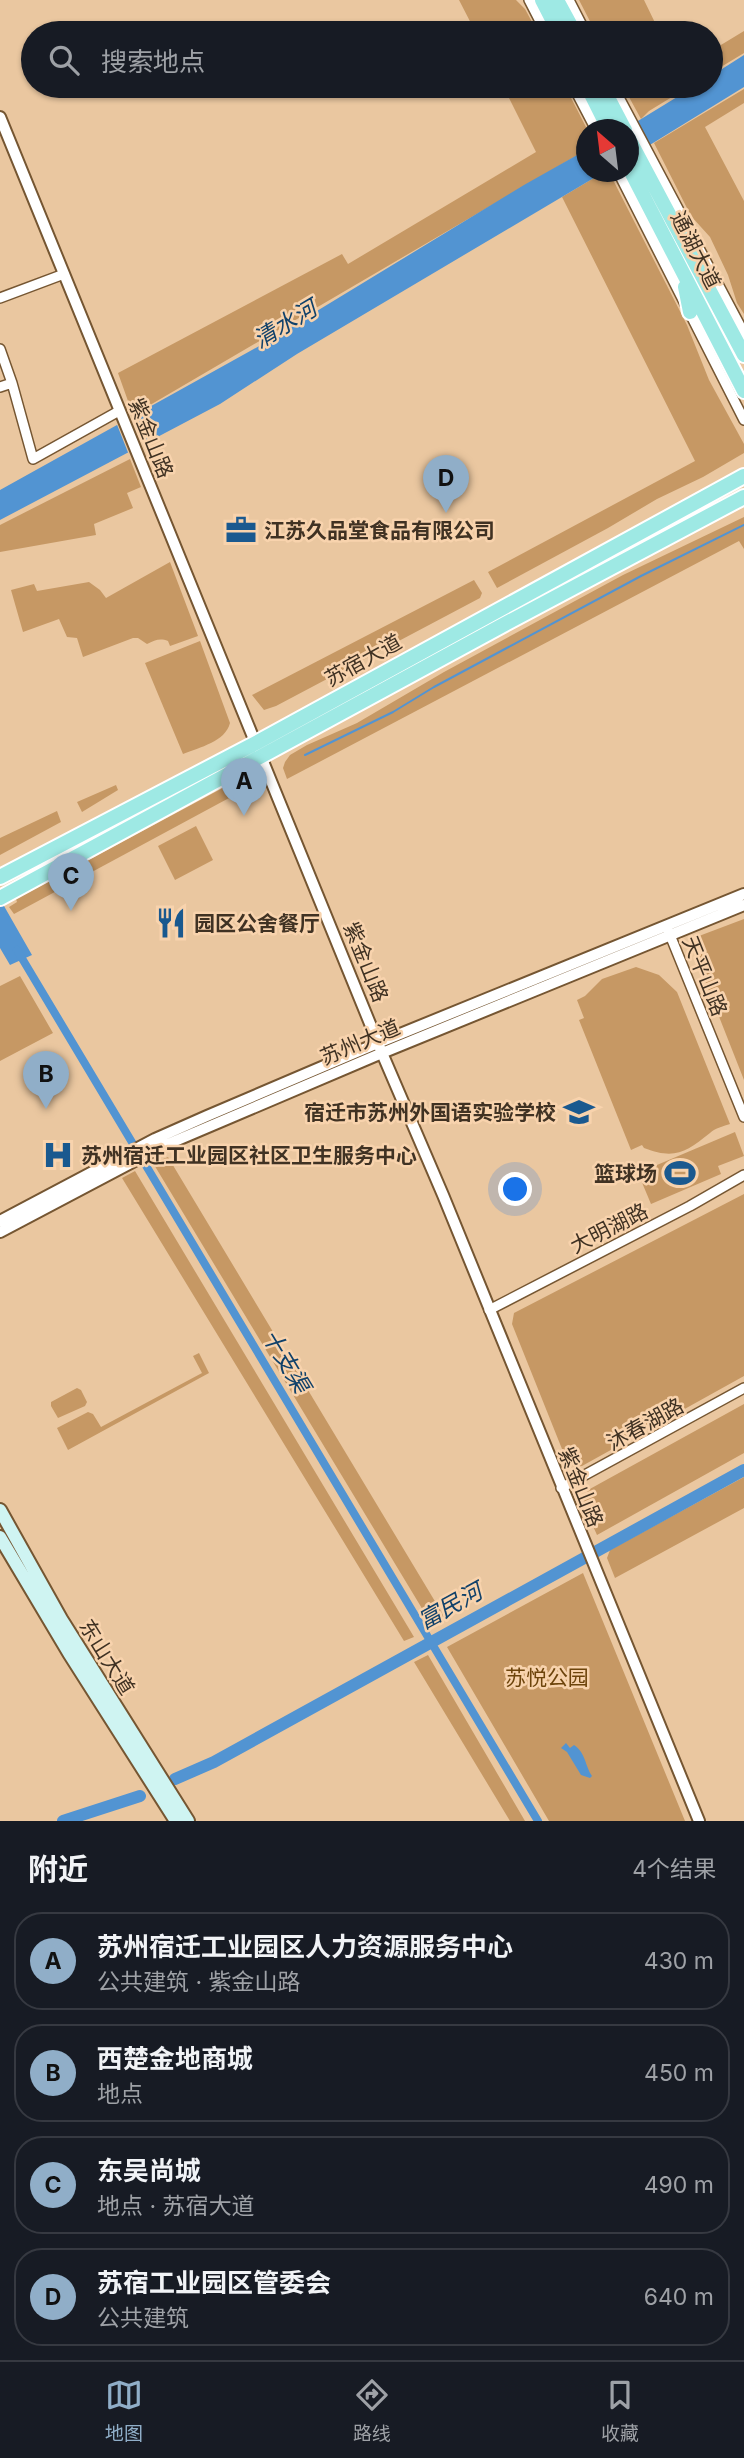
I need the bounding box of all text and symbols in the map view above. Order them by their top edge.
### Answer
search box [21,21,723,98]
icon: search [45,41,83,79]
text: 搜索地点 [101,46,205,77]
north arrow [576,119,639,182]
street label: 通湖大道 [666,207,726,293]
water label: 清水河 [248,292,325,354]
street label: 紫金山路 [124,394,178,482]
pin: D [423,455,469,513]
office icon: 江苏久品堂食品有限公司 [224,513,258,547]
place label: 江苏久品堂食品有限公司 [264,518,495,543]
street label: 苏宿大道 [320,629,406,691]
pin: A [221,758,267,816]
pin: C [48,853,94,911]
restaurant icon: 园区公舍餐厅 [154,906,188,940]
place label: 园区公舍餐厅 [194,911,320,936]
street label: 紫金山路 [339,918,393,1006]
street label: 天平山路 [678,932,732,1020]
street label: 苏州大道 [316,1014,404,1070]
pin: B [23,1051,69,1109]
school or university icon: 宿迁市苏州外国语实验学校 [562,1095,596,1129]
place label: 宿迁市苏州外国语实验学校 [304,1100,556,1125]
hospital icon: 苏州宿迁工业园区社区卫生服务中心 [41,1138,75,1172]
place label: 苏州宿迁工业园区社区卫生服务中心 [81,1143,417,1168]
sports icon: 篮球场 [663,1156,697,1190]
place label: 篮球场 [594,1161,657,1186]
your location [498,1172,532,1206]
street label: 大明湖路 [566,1198,652,1258]
water label: 十支渠 [256,1324,317,1400]
street label: 沐春湖路 [602,1393,688,1455]
street label: 紫金山路 [554,1443,608,1531]
water label: 富民河 [413,1575,490,1635]
street label: 东山大道 [74,1615,140,1699]
park label: 苏悦公园 [505,1665,589,1690]
text: 附近 [28,1851,88,1887]
text: 4个结果 [632,1855,716,1883]
text: 苏州宿迁工业园区人力资源服务中心 [97,1931,513,1962]
text: A [44,1947,62,1975]
text: 430 m [644,1947,714,1975]
text: 公共建筑 · 紫金山路 [97,1968,301,1996]
text: 西楚金地商城 [97,2043,253,2074]
text: B [45,2059,61,2087]
text: 450 m [644,2059,714,2087]
text: 地点 [97,2080,143,2108]
text: 东吴尚城 [97,2155,201,2186]
text: C [44,2171,62,2199]
text: 490 m [644,2171,714,2199]
text: 地点 · 苏宿大道 [97,2192,255,2220]
text: 苏宿工业园区管委会 [97,2267,331,2298]
text: D [45,2283,61,2311]
text: 640 m [644,2283,714,2311]
text: 公共建筑 [97,2304,189,2332]
tab: 地图 [105,2376,143,2445]
tab: 路线 [353,2376,391,2445]
tab: 收藏 [601,2376,639,2445]

